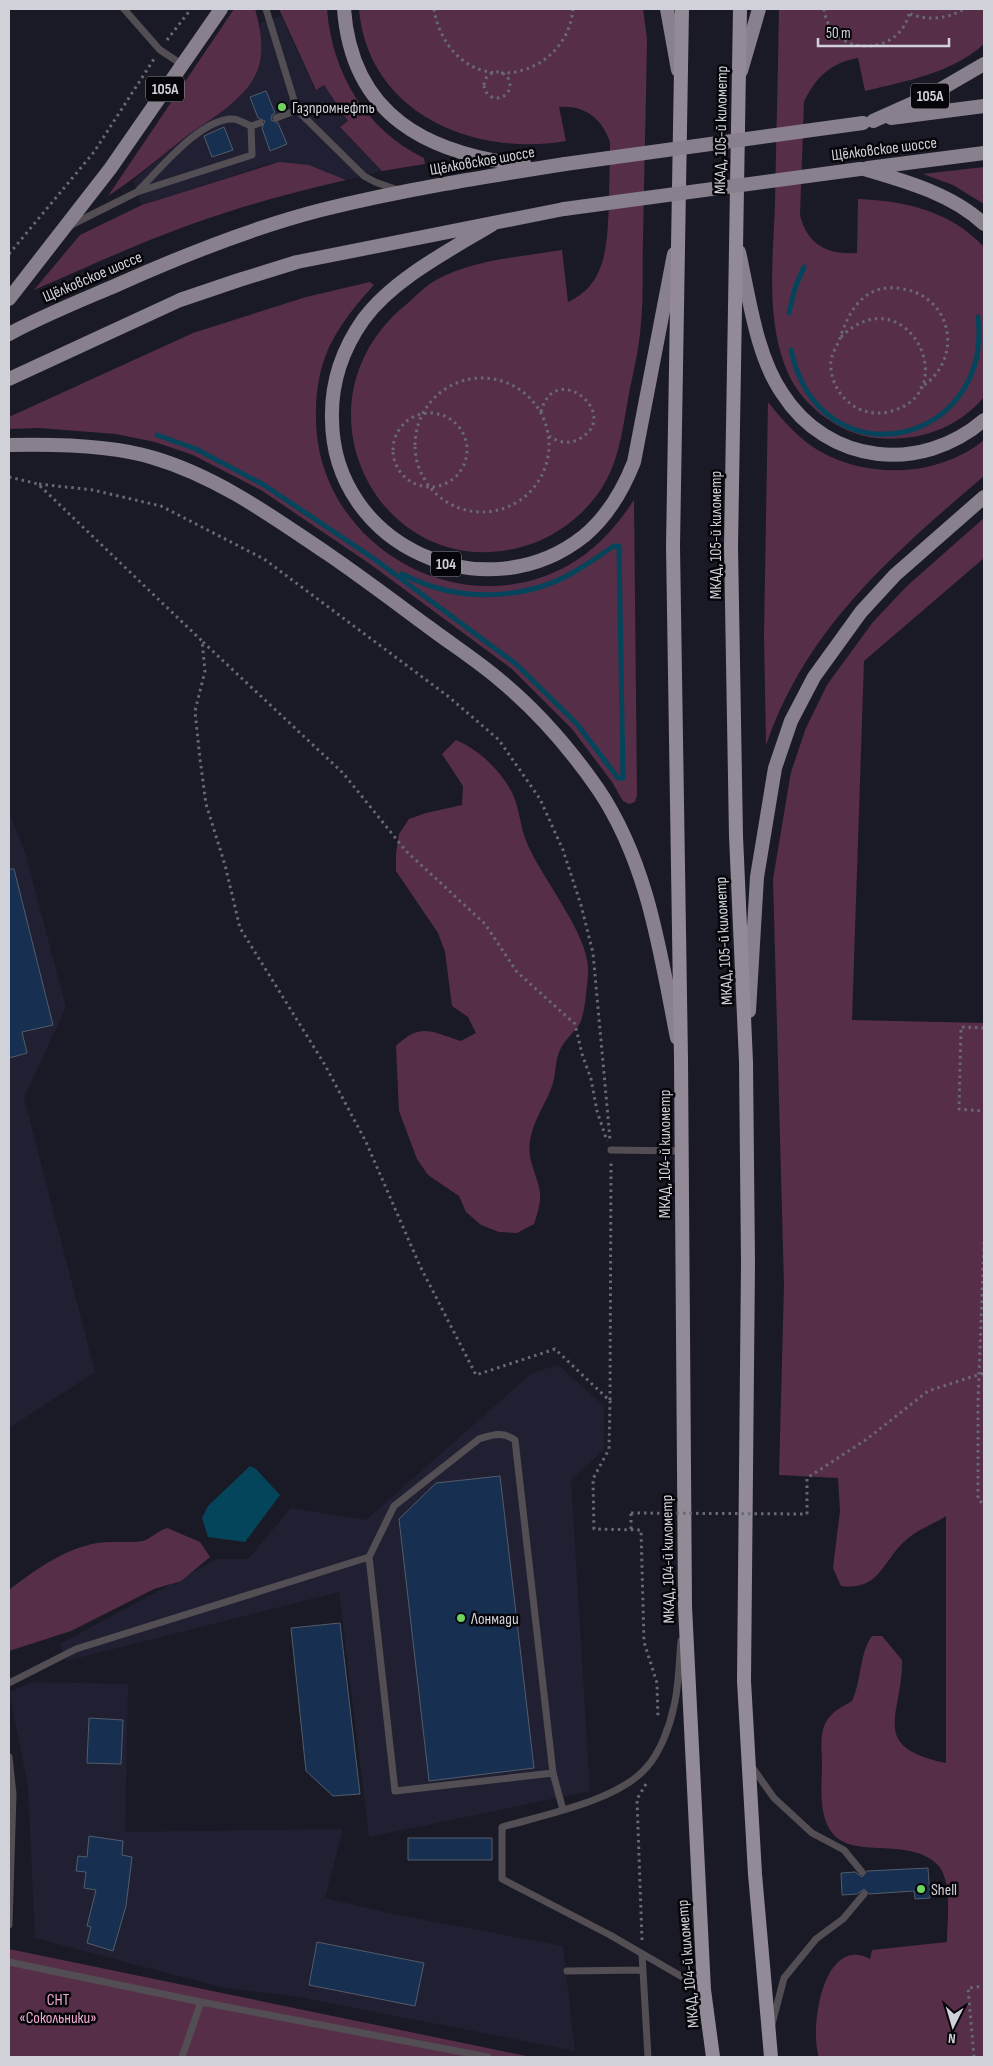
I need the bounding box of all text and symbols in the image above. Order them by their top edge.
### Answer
scale bar [818,15,949,47]
text: 50 m [826,24,851,43]
street label: МКАД, 105-й километр [711,66,732,194]
road number: 105A [146,76,184,102]
road number: 105A [911,84,949,108]
place label: Газпромнефть [292,99,375,118]
marker: Газпромнефть [276,101,288,113]
street label: Щёлковское шоссе [830,134,938,165]
street label: Щёлковское шоссе [428,143,536,180]
street label: Щёлковское шоссе [40,248,145,307]
street label: МКАД, 105-й километр [707,471,726,599]
road number: 104 [431,552,461,576]
street label: МКАД, 105-й километр [712,876,737,1006]
street label: МКАД, 104-й километр [656,1090,675,1218]
street label: МКАД, 104-й километр [658,1494,679,1623]
place label: Лонмади [470,1610,519,1629]
marker: Лонмади [455,1612,467,1624]
place label: Shell [931,1881,957,1900]
marker: Shell [915,1883,927,1895]
street label: МКАД, 104-й километр [673,1899,704,2029]
park label: СНТ «Сокольники» [19,1991,97,2028]
north arrow [928,2001,978,2051]
text: N [947,2030,956,2047]

